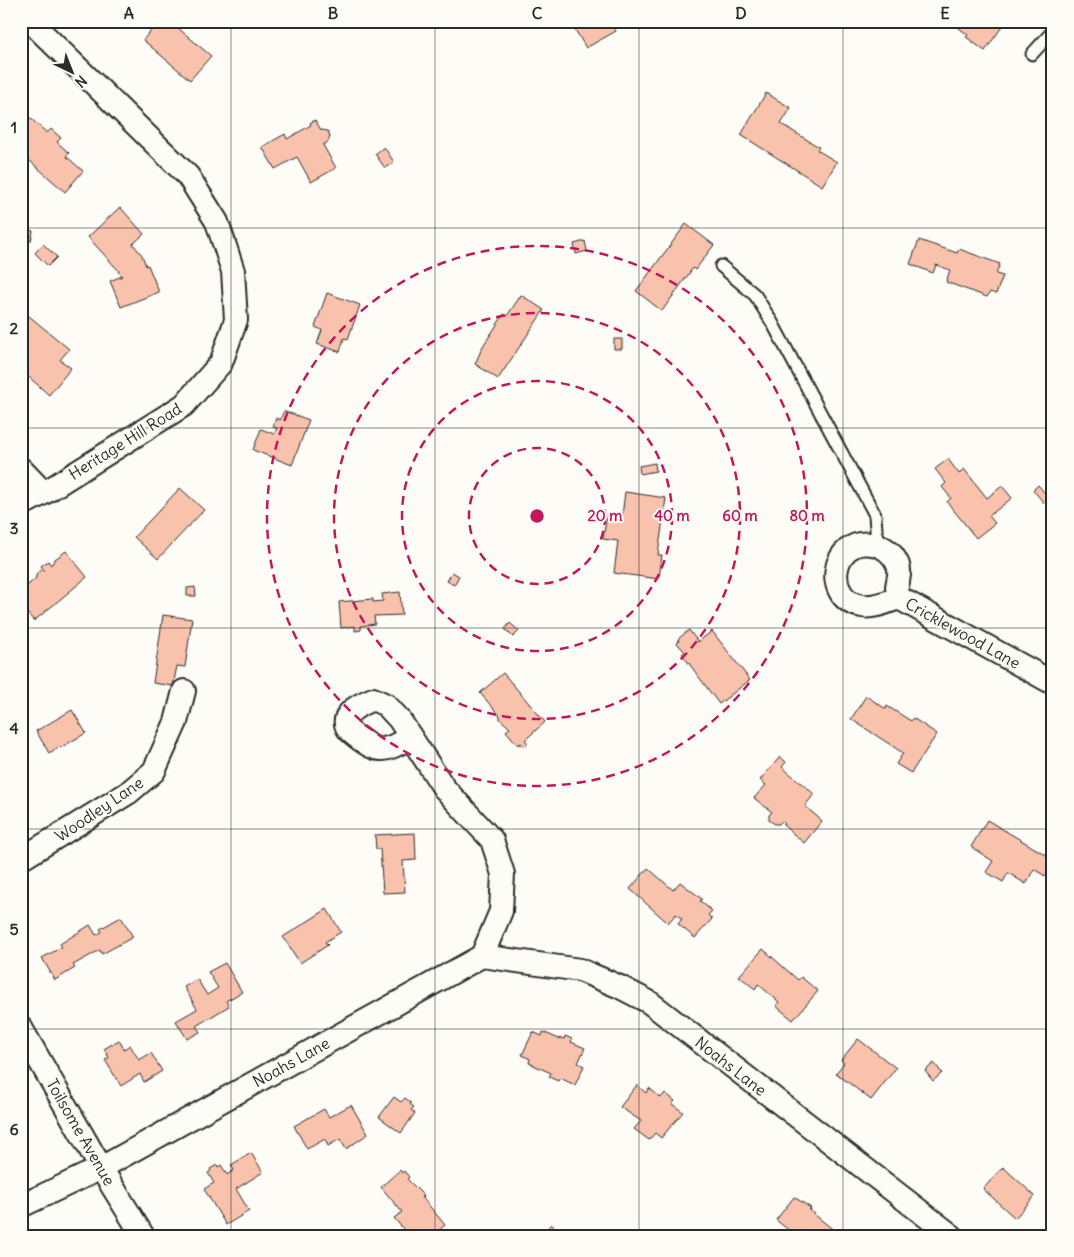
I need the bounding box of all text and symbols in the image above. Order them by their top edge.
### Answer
text: A [124,3,134,23]
text: B [328,3,339,23]
text: C [532,3,543,23]
text: D [735,3,747,23]
text: E [940,3,950,23]
north arrow [48,48,98,98]
text: N [71,72,91,91]
text: 1 [11,117,17,137]
text: 2 [10,318,19,338]
street label: Heritage Hill Road [65,398,185,484]
text: 20 m [588,506,622,525]
text: 40 m [654,506,690,525]
text: 60 m [722,506,758,525]
text: 80 m [789,506,825,525]
centre of rings [528,507,546,525]
text: 3 [9,518,19,538]
street label: Cricklewood Lane [902,593,1024,673]
text: 4 [9,718,19,738]
street label: Woodley Lane [51,772,147,846]
text: 5 [9,919,19,939]
street label: Noahs Lane [691,1032,771,1100]
street label: Noahs Lane [249,1033,333,1091]
street label: Toilsome Avenue [42,1075,120,1189]
text: 6 [9,1119,19,1139]

